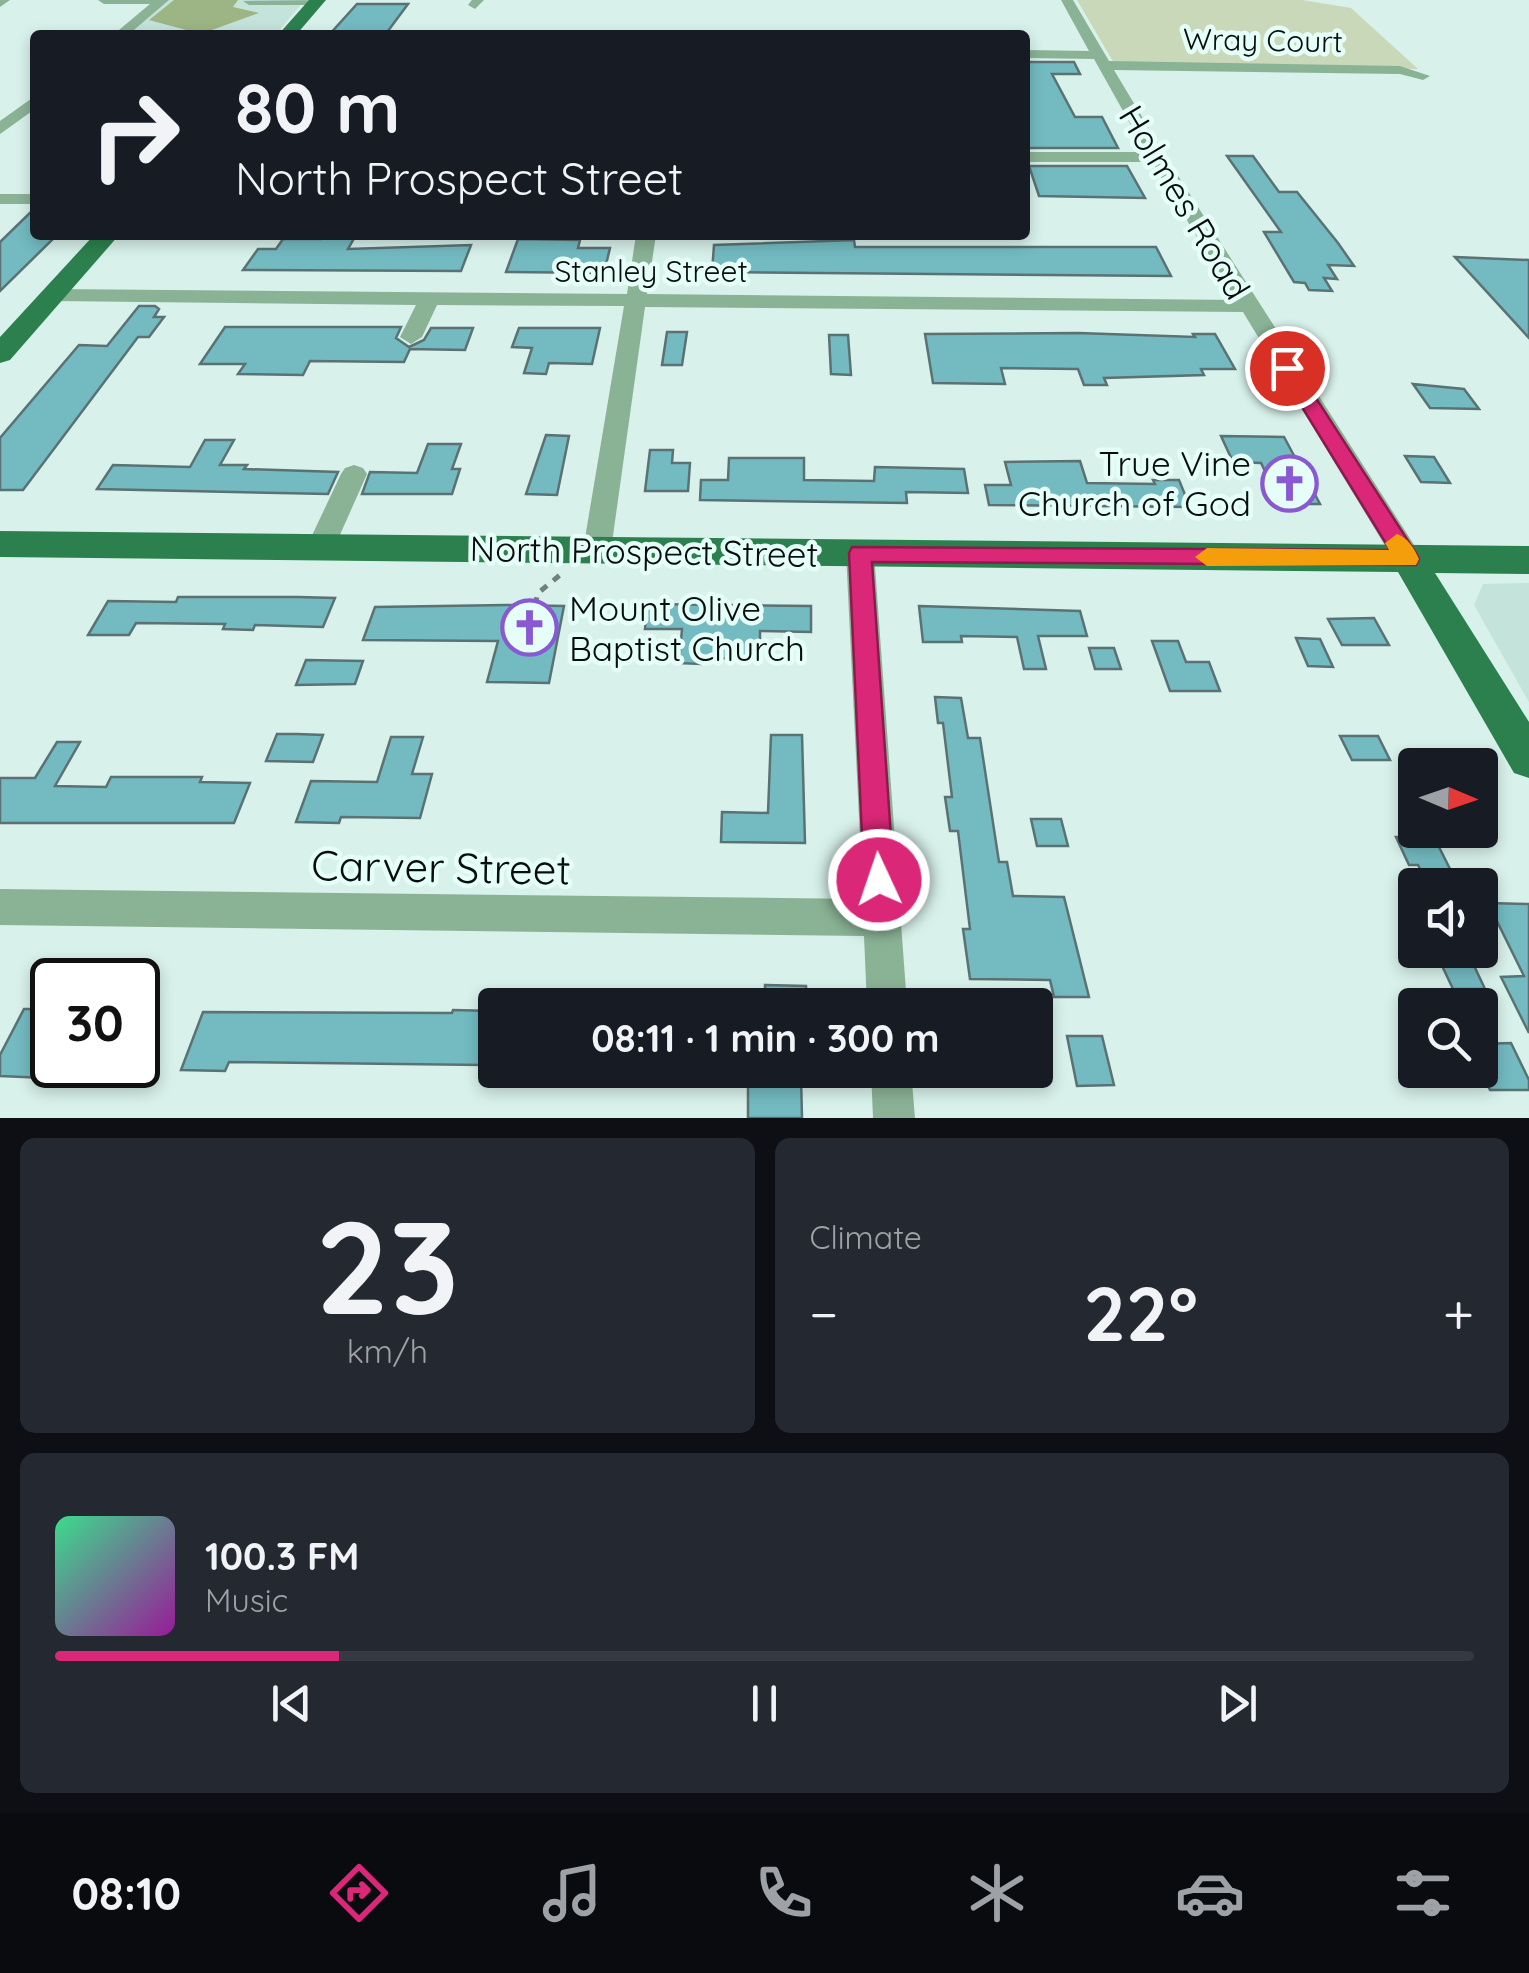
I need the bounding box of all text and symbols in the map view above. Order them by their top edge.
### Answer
street label: Wray Court [1183,20,1343,60]
text: 80 m [235,63,400,151]
icon: right [70,70,200,200]
street label: Holmes Road [1110,97,1260,307]
text: North Prospect Street [235,150,683,206]
street label: Stanley Street [554,252,748,290]
pin [1245,326,1330,411]
icon: arrive [1260,341,1315,396]
place label: True Vine Church of God [1018,441,1251,525]
church icon: True Vine Church of God [1260,453,1320,513]
street label: North Prospect Street [469,526,819,576]
place label: Mount Olive Baptist Church [569,586,805,670]
church icon: Mount Olive Baptist Church [500,598,560,658]
north arrow [1398,748,1498,848]
map controls [1398,748,1498,1088]
position arrow [827,828,931,932]
street label: Carver Street [311,838,571,896]
button: sound [1398,868,1498,968]
speed limit sign: 30 [30,958,160,1088]
button: search [1398,988,1498,1088]
text: 08:11 · 1 min · 300 m [591,1014,940,1062]
text: 23 [315,1184,459,1347]
text: Climate [810,1217,922,1257]
text: 22° [1083,1266,1198,1360]
text: − [810,1279,838,1348]
text: + [1443,1279,1474,1348]
text: km/h [347,1331,428,1371]
text: 100.3 FM [205,1532,359,1580]
text: Music [205,1580,288,1620]
icon: previous [264,1676,319,1731]
icon: pause [737,1676,792,1731]
icon: next [1210,1676,1265,1731]
icon: directions [324,1858,394,1928]
icon: music [537,1858,607,1928]
icon: phone [749,1858,819,1928]
icon: climate [962,1858,1032,1928]
icon: car [1175,1858,1245,1928]
icon: filters [1388,1858,1458,1928]
text: 08:10 [71,1865,181,1921]

